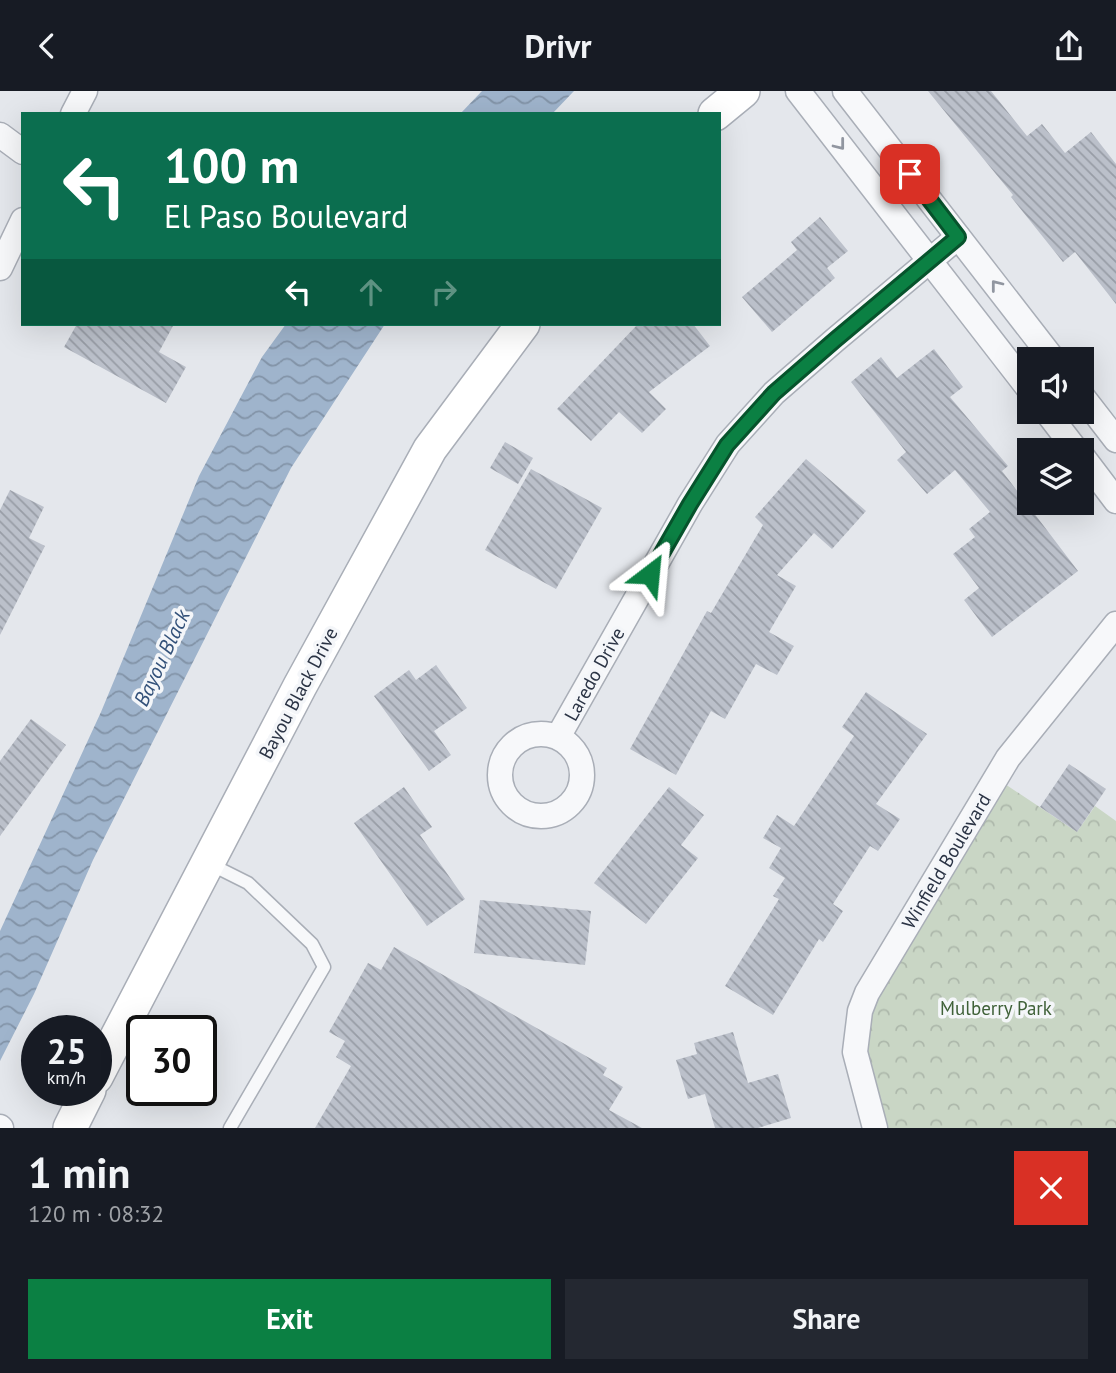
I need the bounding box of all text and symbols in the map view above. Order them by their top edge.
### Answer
text: Drivr [524,25,592,67]
icon: back [28,27,66,65]
icon: share [1050,27,1088,65]
text: 100 m [164,133,299,197]
one-way arrow [831,137,844,150]
icon: left [49,140,140,231]
pin [880,144,940,204]
icon: arrive [891,155,929,193]
text: El Paso Boulevard [164,195,408,237]
icon: left [279,273,317,311]
icon: ahead [352,273,390,311]
icon: right [425,273,463,311]
one-way arrow [992,281,1005,293]
map controls [1017,347,1094,515]
button: sound [1017,347,1094,424]
button: layers [1017,438,1094,515]
position arrow [613,537,687,611]
water label: Bayou Black [127,604,196,710]
street label: Bayou Black Drive [253,623,343,763]
street label: Laredo Drive [559,623,629,725]
street label: Winfield Boulevard [896,789,996,933]
park label: Mulberry Park [940,996,1052,1020]
speed limit sign: 30 [126,1015,217,1106]
text: 25 [47,1028,86,1074]
text: km/h [47,1066,86,1089]
text: 1 min [28,1145,130,1200]
button: close [1014,1151,1088,1225]
text: 120 m · 08:32 [28,1199,164,1228]
button: Exit [28,1279,551,1359]
button: Share [565,1279,1088,1359]

